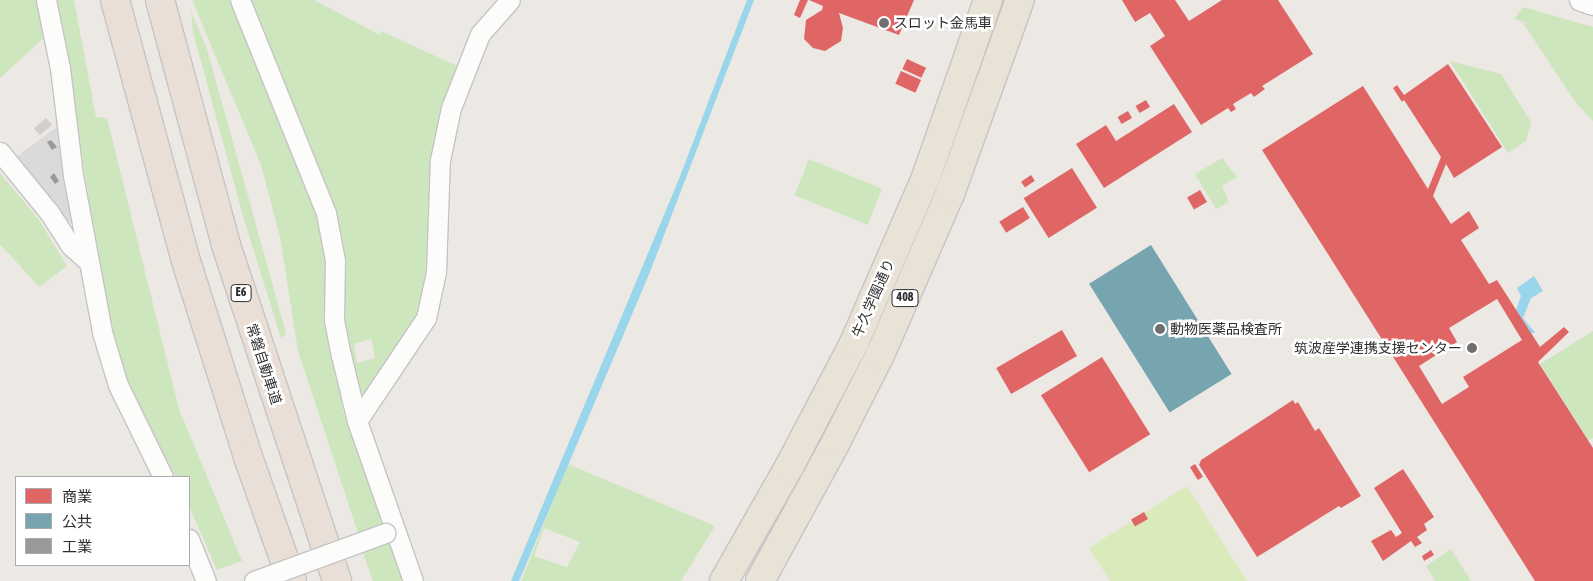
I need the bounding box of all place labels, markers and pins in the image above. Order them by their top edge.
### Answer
place label: スロット金馬車 [894,15,992,31]
marker: スロット金馬車 [878,17,890,29]
place label: 動物医薬品検査所 [1170,321,1282,337]
marker: 動物医薬品検査所 [1154,323,1166,335]
place label: 筑波産学連携支援センター [1294,340,1462,356]
marker: 筑波産学連携支援センター [1466,342,1478,354]

